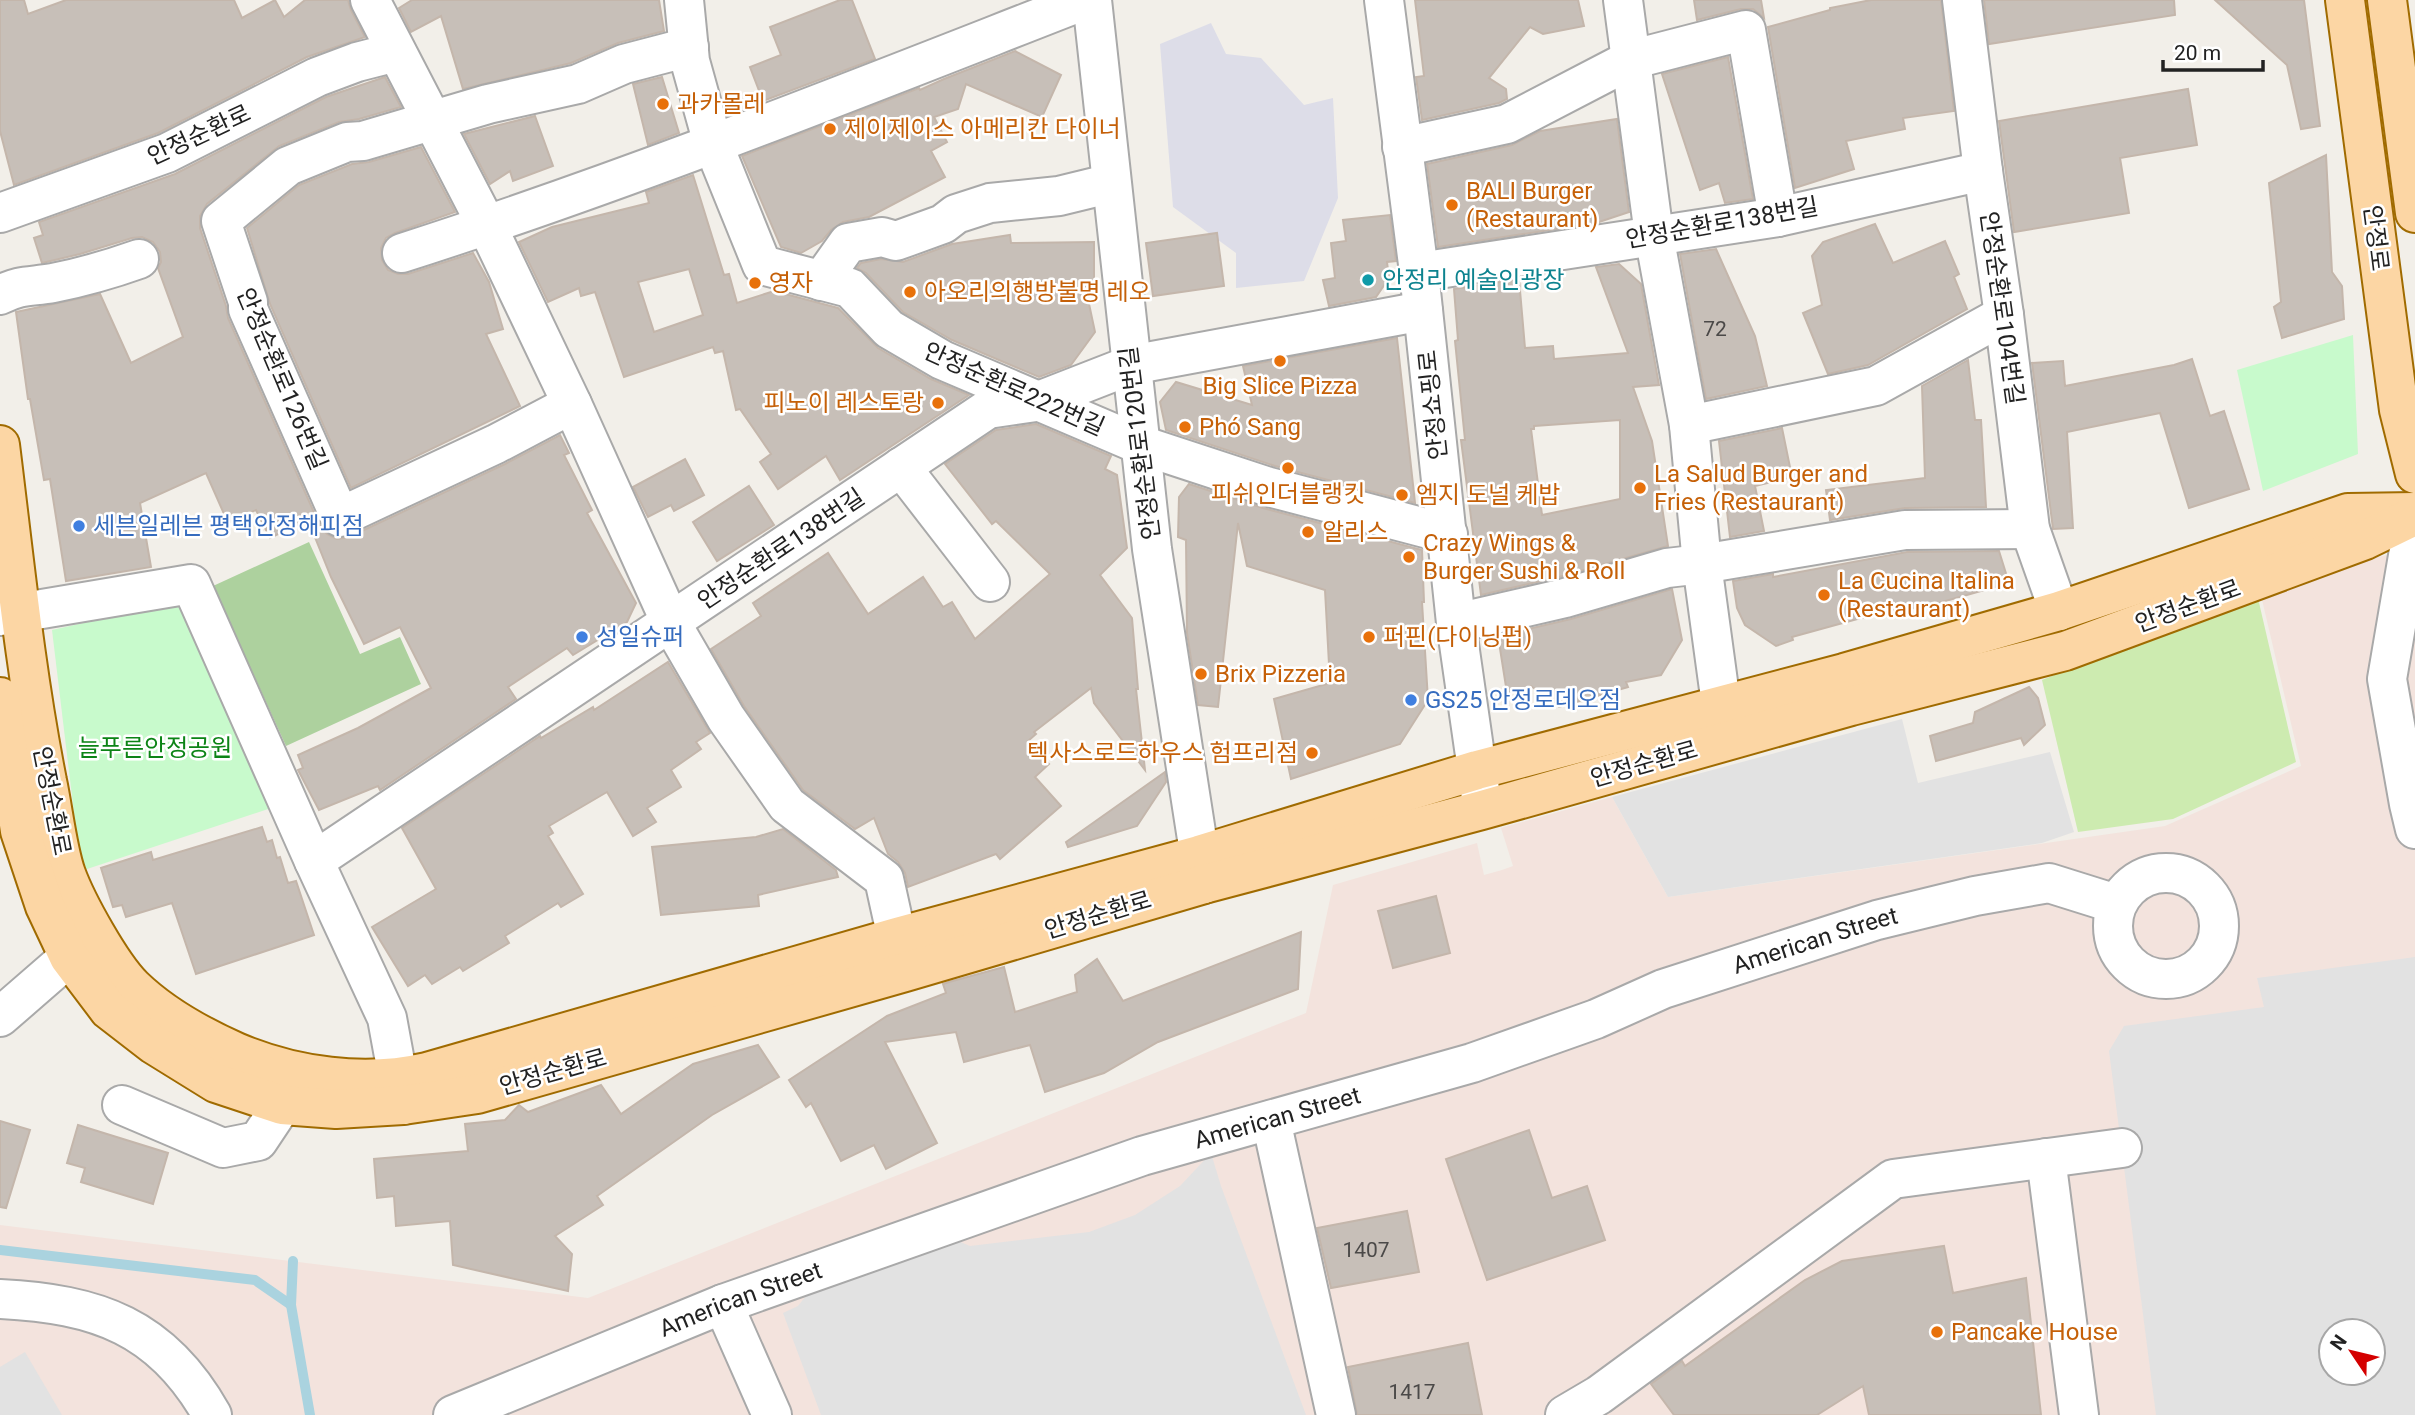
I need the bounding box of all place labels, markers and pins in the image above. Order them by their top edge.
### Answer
place label: 과카몰레 [677,90,765,118]
marker: 과카몰레 [655,96,671,112]
place label: 제이제이스 아메리칸 다이너 [844,115,1121,143]
marker: 제이제이스 아메리칸 다이너 [822,121,838,137]
place label: BALI Burger (Restaurant) [1466,177,1598,233]
marker: BALI Burger (Restaurant) [1444,197,1460,213]
place label: 안정리 예술인광장 [1382,266,1565,294]
place label: 영자 [769,269,813,297]
marker: 안정리 예술인광장 [1360,272,1376,288]
marker: 영자 [747,275,763,291]
place label: 아오리의행방불명 레오 [924,278,1151,306]
marker: 아오리의행방불명 레오 [902,284,918,300]
marker: Big Slice Pizza [1272,353,1288,369]
place label: Big Slice Pizza [1202,372,1358,400]
place label: 피노이 레스토랑 [763,389,924,417]
marker: 피노이 레스토랑 [930,395,946,411]
place label: Phó Sang [1199,413,1301,441]
marker: Phó Sang [1177,419,1193,435]
marker: 피쉬인더블랭킷 [1280,460,1296,476]
place label: La Salud Burger and Fries (Restaurant) [1654,460,1868,516]
place label: 피쉬인더블랭킷 [1211,480,1365,508]
marker: La Salud Burger and Fries (Restaurant) [1632,480,1648,496]
place label: 엠지 도널 케밥 [1416,481,1560,509]
marker: 엠지 도널 케밥 [1394,487,1410,503]
place label: 세븐일레븐 평택안정해피점 [93,512,364,540]
marker: 세븐일레븐 평택안정해피점 [71,518,87,534]
place label: 알리스 [1322,518,1388,546]
marker: 알리스 [1300,524,1316,540]
place label: Crazy Wings & Burger Sushi & Roll [1423,529,1625,585]
marker: Crazy Wings & Burger Sushi & Roll [1401,549,1417,565]
place label: La Cucina Italina (Restaurant) [1838,567,2015,623]
marker: La Cucina Italina (Restaurant) [1816,587,1832,603]
place label: 성일슈퍼 [596,623,684,651]
place label: 퍼핀(다이닝펍) [1383,623,1532,651]
marker: 성일슈퍼 [574,629,590,645]
marker: 퍼핀(다이닝펍) [1361,629,1377,645]
place label: Brix Pizzeria [1215,660,1346,688]
marker: Brix Pizzeria [1193,666,1209,682]
place label: GS25 안정로데오점 [1425,686,1621,714]
marker: GS25 안정로데오점 [1403,692,1419,708]
place label: 텍사스로드하우스 험프리점 [1027,739,1298,767]
marker: 텍사스로드하우스 험프리점 [1304,745,1320,761]
place label: Pancake House [1951,1318,2118,1346]
marker: Pancake House [1929,1324,1945,1340]

